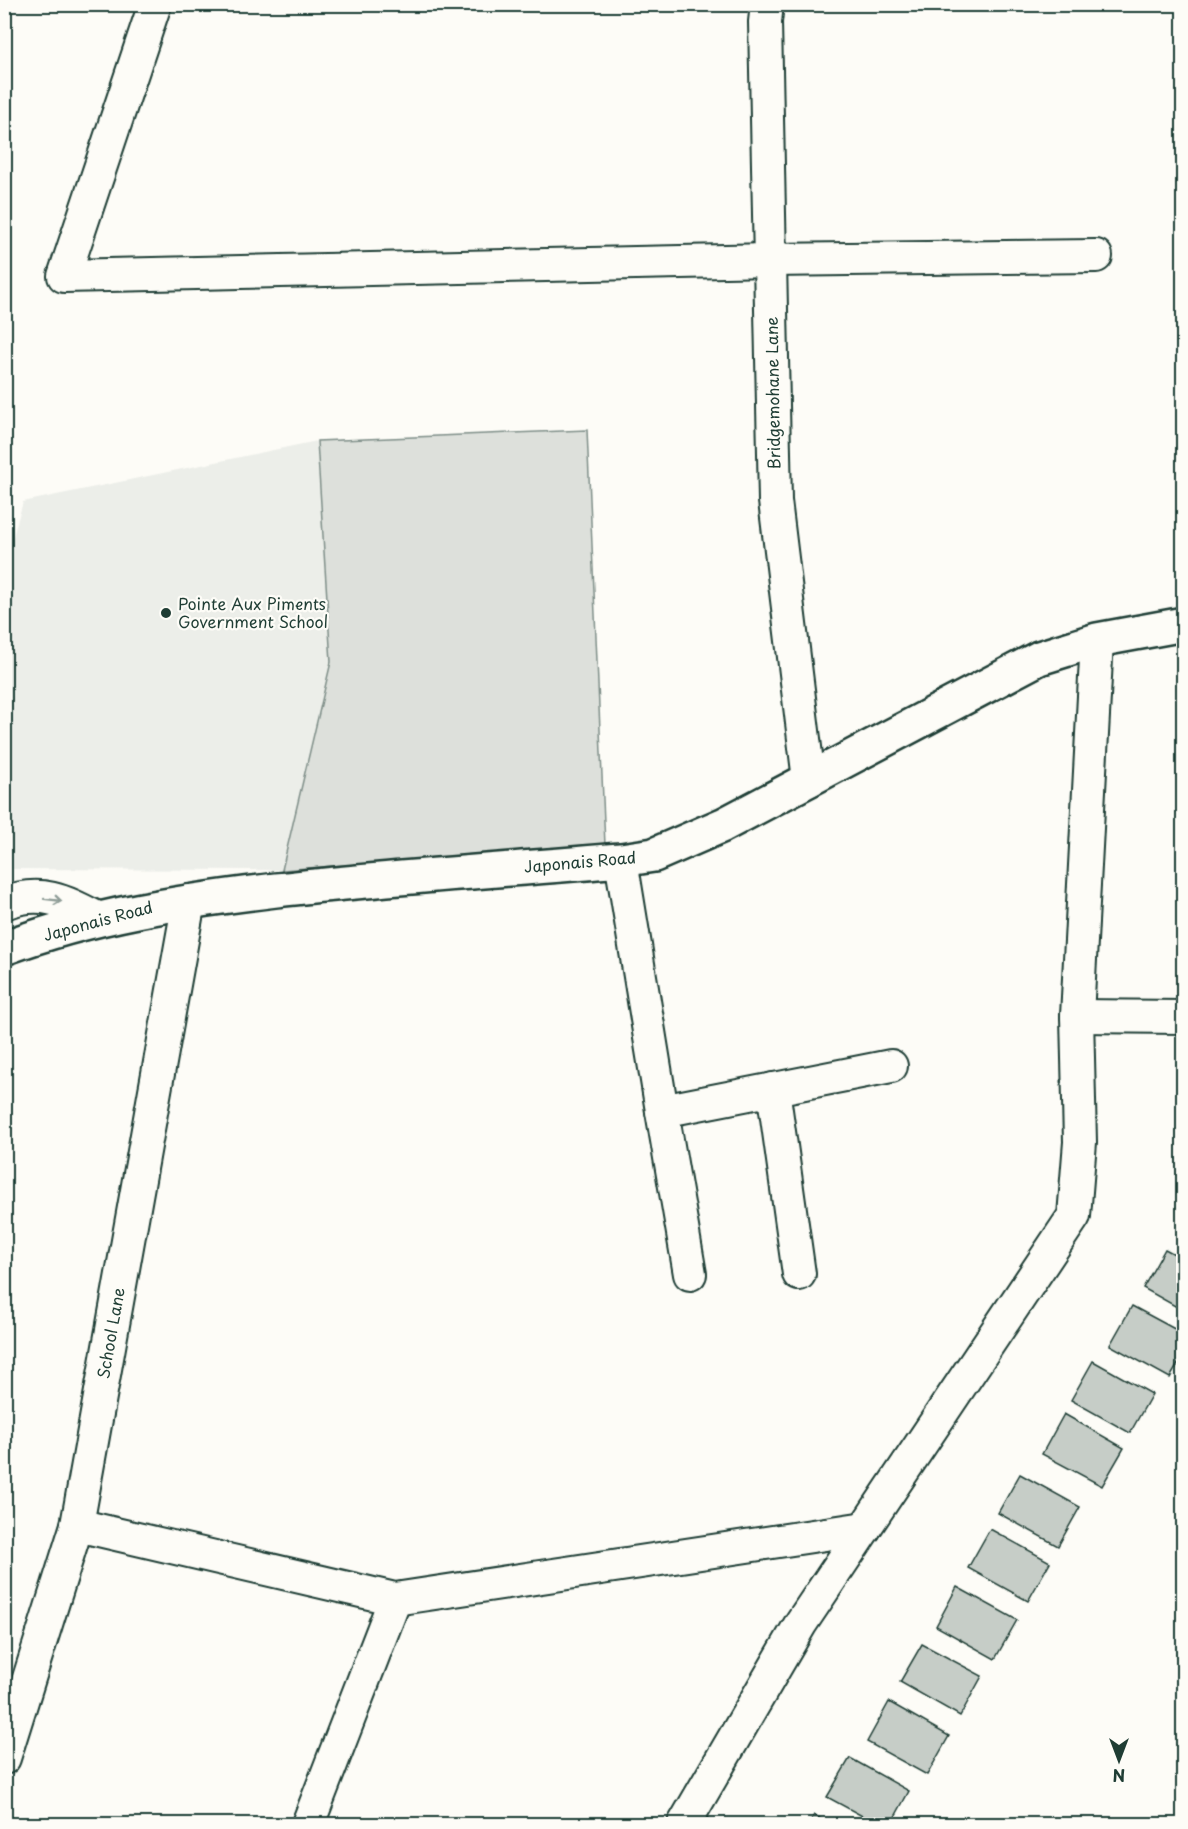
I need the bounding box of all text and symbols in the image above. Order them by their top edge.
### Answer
street label: Bridgemohane Lane [759,316,785,470]
place label: Pointe Aux Piments Government School [178,591,328,633]
marker: Pointe Aux Piments Government School [159,606,173,620]
street label: Japonais Road [523,844,637,878]
street label: Japonais Road [40,894,155,946]
one-way arrow [43,894,63,905]
street label: School Lane [90,1285,130,1380]
north arrow [1089,1730,1149,1790]
text: N [1113,1764,1125,1788]

